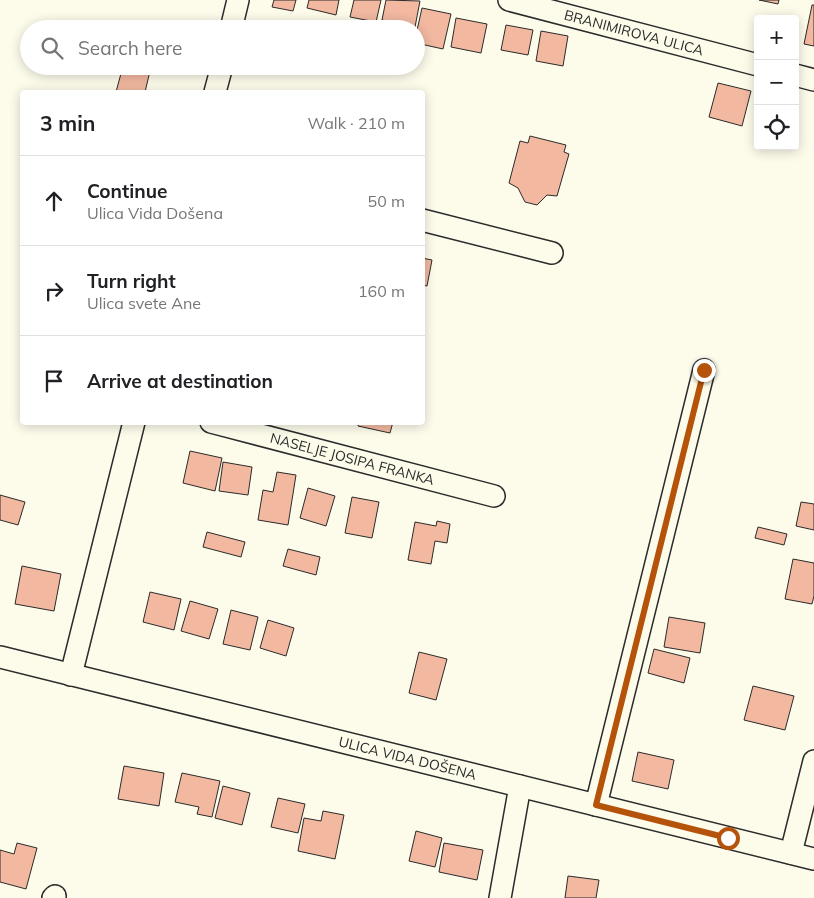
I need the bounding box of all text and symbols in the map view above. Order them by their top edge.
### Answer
street label: BRANIMIROVA ULICA [562,6,706,60]
map controls [754,15,799,150]
button: + [754,15,799,60]
search box [20,20,425,75]
icon: search [38,34,66,62]
text: Search here [78,36,182,60]
button: − [754,60,799,105]
button: locate [754,105,799,150]
text: 3 min [40,110,95,136]
text: Walk · 210 m [307,113,405,133]
text: Continue [87,179,167,203]
icon: ahead [40,187,68,215]
text: 50 m [368,191,405,211]
text: Ulica Vida Došena [87,203,223,223]
text: Turn right [87,269,176,293]
icon: right [40,277,68,305]
text: 160 m [358,281,405,301]
text: Ulica svete Ane [87,293,201,313]
route end [693,359,716,382]
icon: arrive [40,367,68,395]
text: Arrive at destination [87,369,273,393]
street label: NASELJE JOSIPA FRANKA [268,429,437,489]
street label: ULICA VIDA DOŠENA [337,732,479,784]
route start [717,827,740,850]

